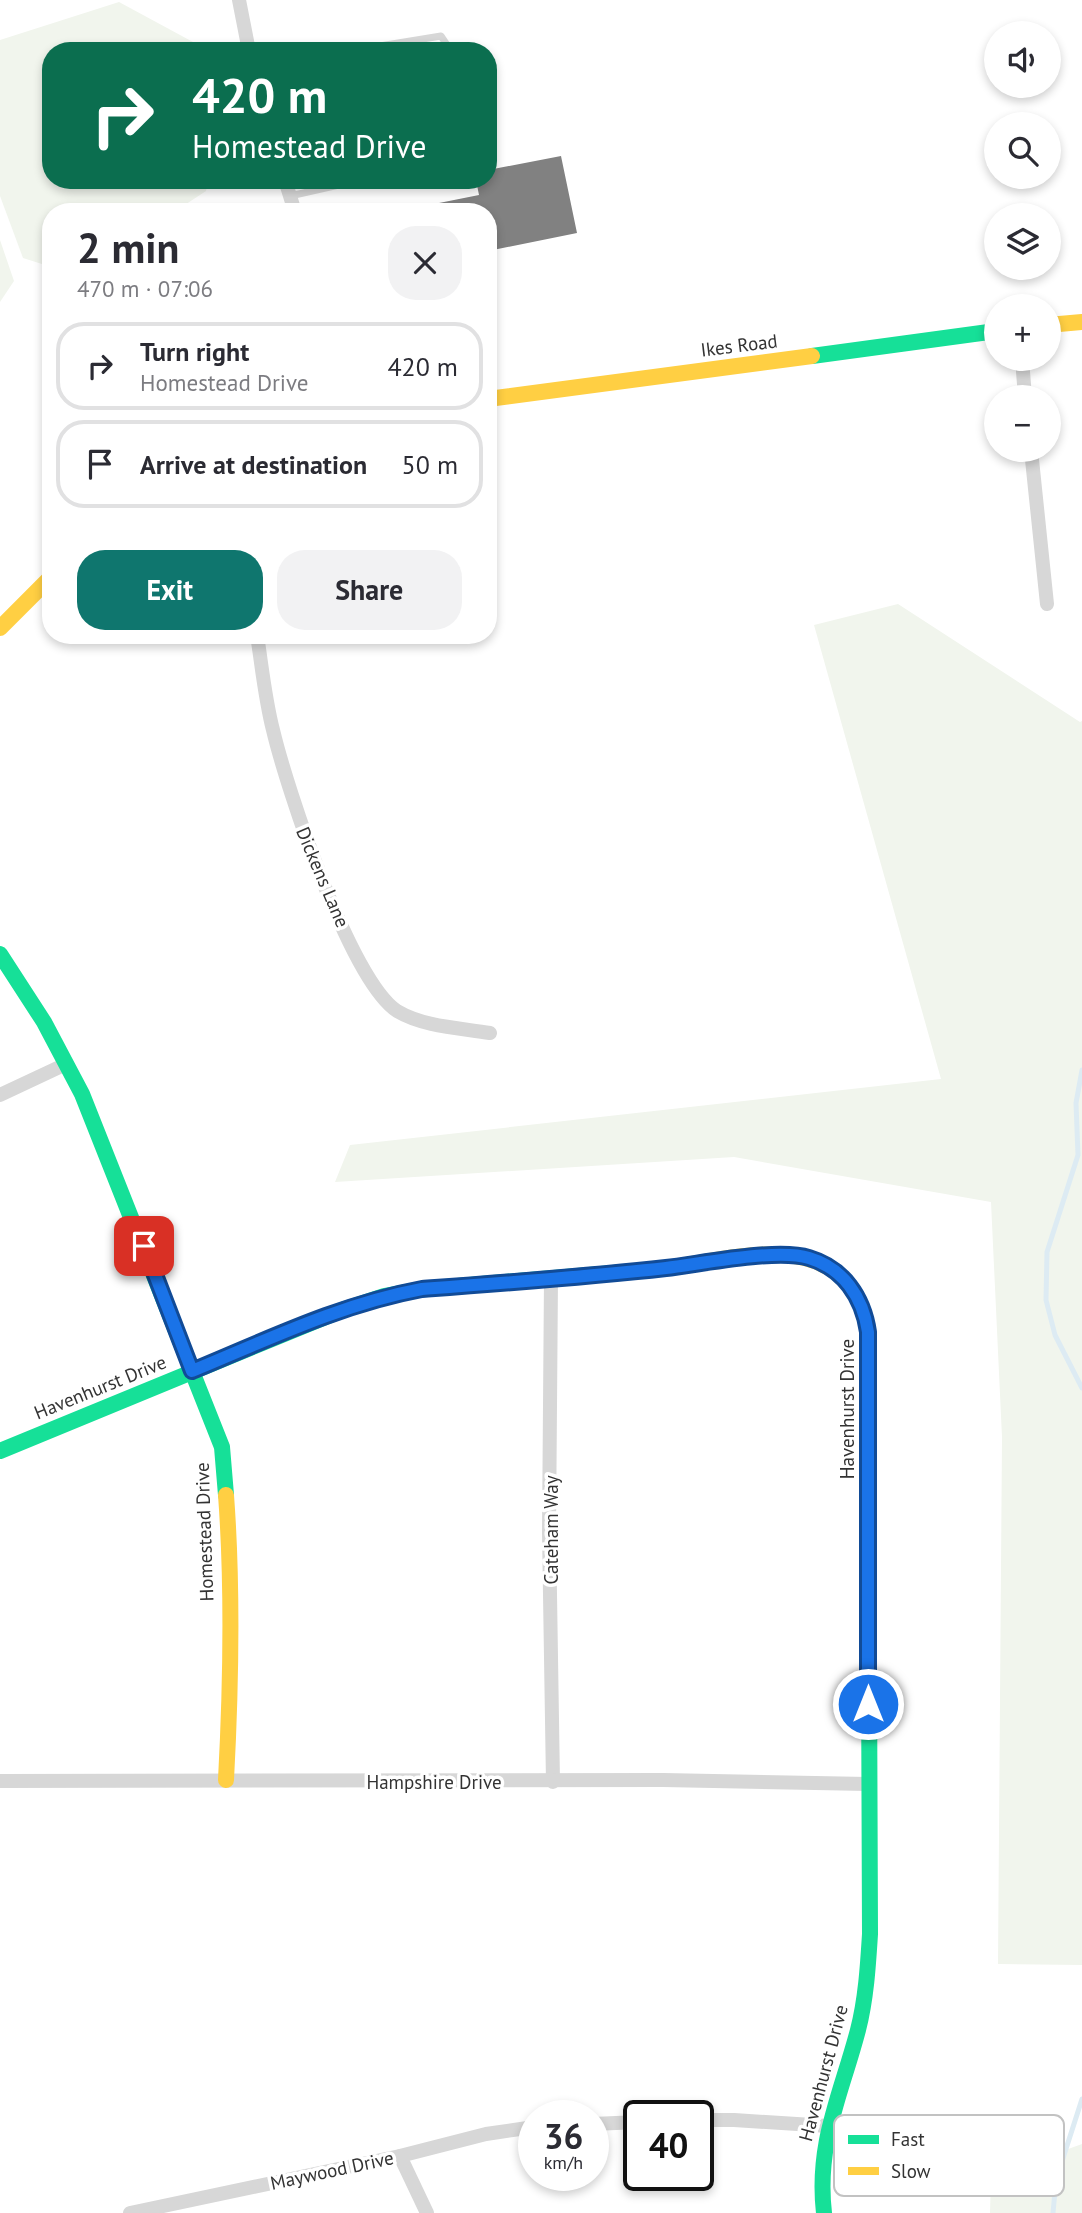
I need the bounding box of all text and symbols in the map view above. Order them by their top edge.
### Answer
map controls [984,21,1061,462]
button: sound [984,21,1061,98]
text: 420 m [192,63,327,127]
icon: right [77,70,168,161]
button: search [984,112,1061,189]
text: Homestead Drive [192,125,426,167]
button: layers [984,203,1061,280]
text: 2 min [77,220,179,275]
button: close [388,226,462,300]
text: 470 m · 07:06 [77,274,213,303]
button: + [984,294,1061,371]
street label: Ikes Road [699,328,779,362]
text: Turn right [140,335,249,368]
icon: right [81,347,119,385]
text: 420 m [387,350,458,383]
text: Homestead Drive [140,368,309,397]
button: − [984,385,1061,462]
icon: arrive [81,445,119,483]
text: Arrive at destination [140,448,367,481]
text: 50 m [402,448,458,481]
button: Exit [77,550,263,630]
button: Share [277,550,462,630]
street label: Dickens Lane [291,823,355,931]
pin [114,1216,174,1276]
icon: arrive [125,1227,163,1265]
street label: Havenhurst Drive [835,1339,859,1479]
street label: Havenhurst Drive [30,1350,170,1424]
street label: Homestead Drive [190,1462,218,1602]
street label: Cateham Way [539,1475,563,1585]
position arrow [831,1667,905,1741]
street label: Hampshire Drive [366,1770,502,1794]
street label: Havenhurst Drive [793,2002,853,2144]
speed limit sign: 40 [623,2100,714,2191]
text: 36 [544,2113,583,2159]
legend [834,2115,1064,2196]
text: Fast [891,2127,925,2151]
street label: Maywood Drive [268,2145,396,2195]
text: km/h [544,2151,583,2174]
text: Slow [891,2159,931,2183]

